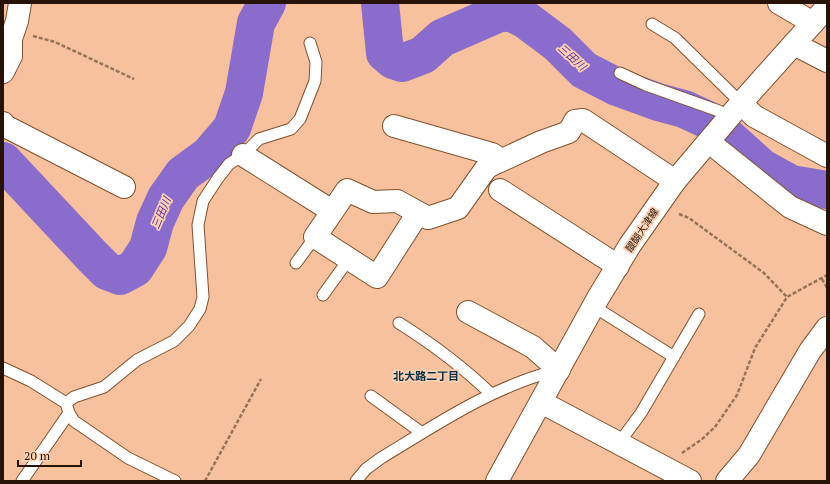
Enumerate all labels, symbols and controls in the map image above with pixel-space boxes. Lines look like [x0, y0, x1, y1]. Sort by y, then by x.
water label: 三田川 [555, 41, 590, 74]
water label: 三田川 [148, 194, 174, 231]
street label: 醍醐大津線 [623, 206, 661, 254]
district label: 北大路二丁目 [393, 369, 459, 383]
scale bar [18, 442, 81, 468]
text: 20 m [24, 448, 51, 463]

